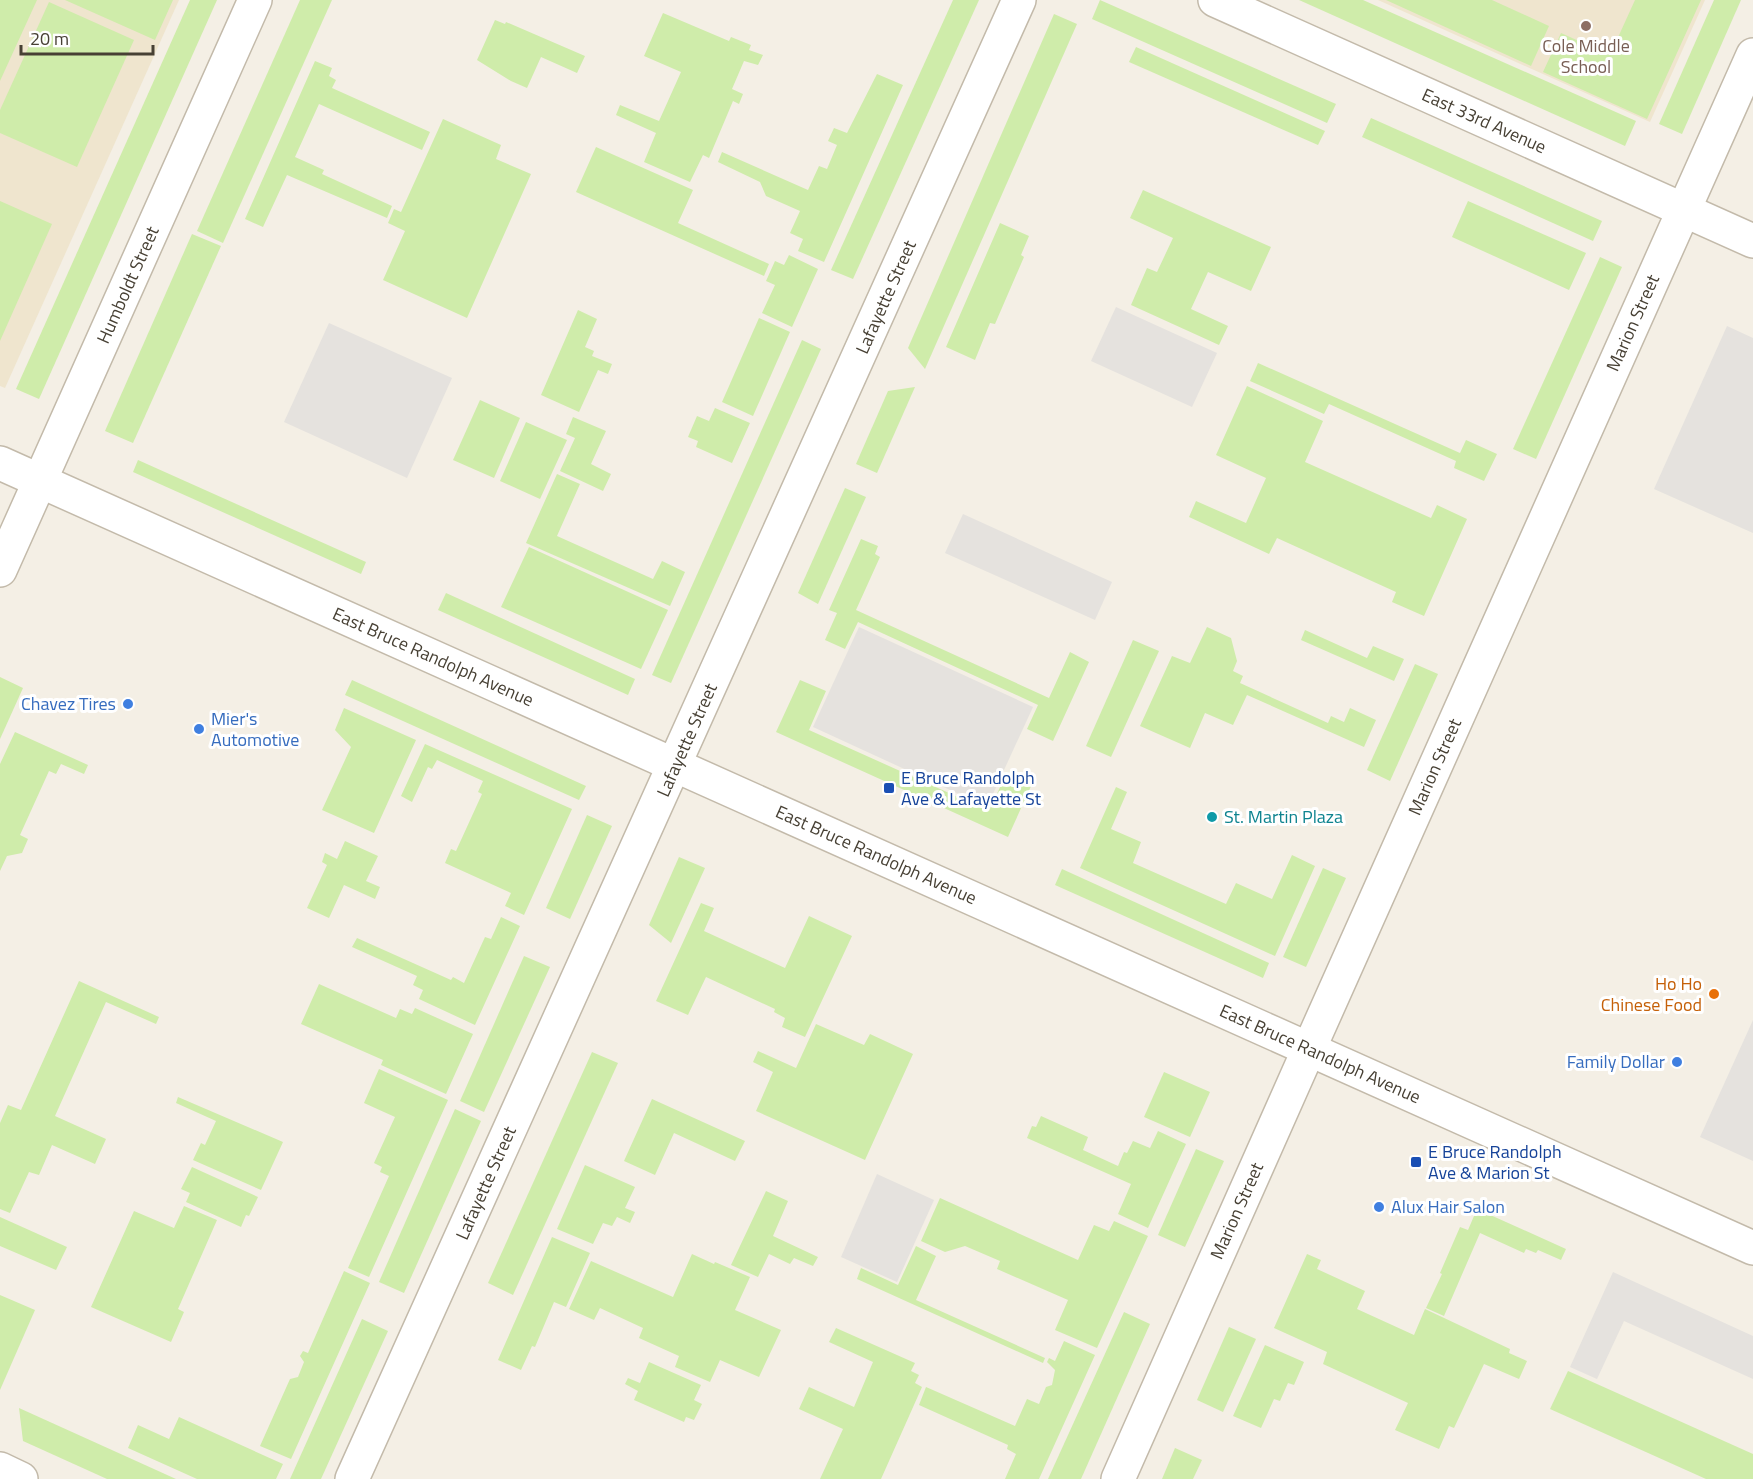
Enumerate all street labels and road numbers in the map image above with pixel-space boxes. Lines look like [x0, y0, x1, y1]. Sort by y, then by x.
street label: East 33rd Avenue [1418, 81, 1551, 160]
street label: Humboldt Street [90, 221, 166, 348]
street label: Lafayette Street [848, 235, 923, 358]
street label: Marion Street [1599, 269, 1666, 376]
street label: East Bruce Randolph Avenue [328, 600, 538, 713]
street label: Lafayette Street [649, 678, 724, 801]
street label: Marion Street [1401, 713, 1468, 820]
street label: East Bruce Randolph Avenue [771, 798, 981, 911]
street label: East Bruce Randolph Avenue [1215, 997, 1425, 1110]
street label: Lafayette Street [448, 1121, 523, 1244]
street label: Marion Street [1203, 1157, 1270, 1264]

